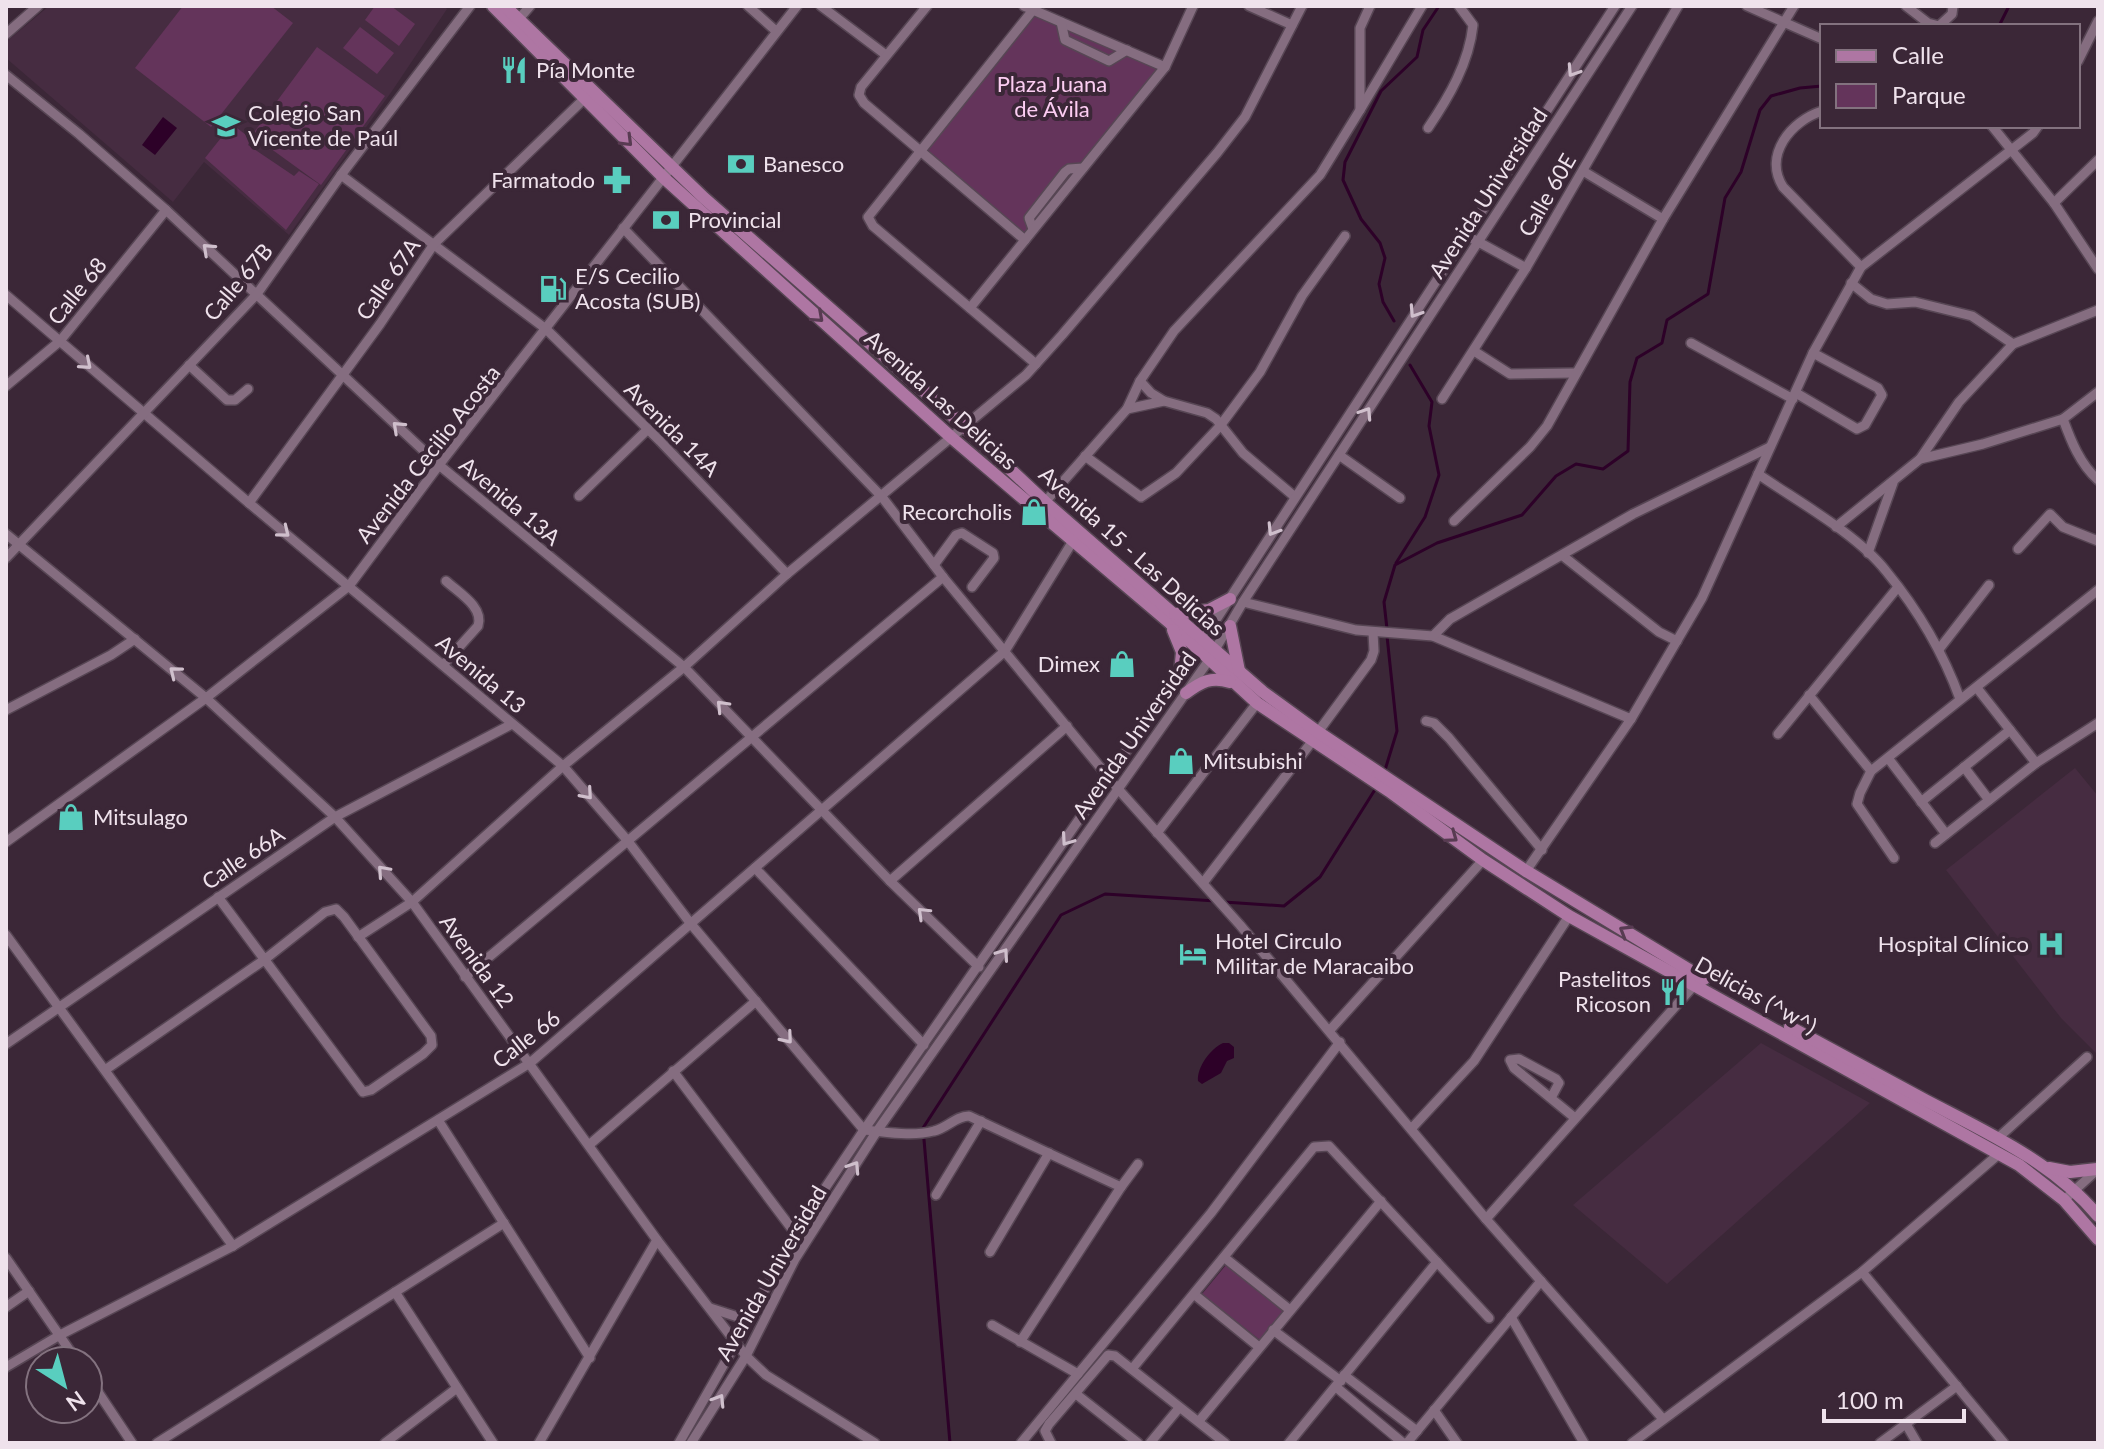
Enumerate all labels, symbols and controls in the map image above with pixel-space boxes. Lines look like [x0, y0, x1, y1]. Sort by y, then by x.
legend [1820, 24, 2080, 128]
text: Calle [1892, 40, 1944, 69]
restaurant icon: Pía Monte [499, 55, 529, 85]
place label: Pía Monte [536, 56, 635, 83]
one-way arrow [1567, 63, 1582, 77]
park label: Plaza Juana de Ávila [997, 70, 1107, 122]
text: Parque [1892, 80, 1966, 109]
place label: Colegio San Vicente de Paúl [248, 99, 398, 151]
street label: Avenida Universidad [1422, 103, 1553, 283]
school or university icon: Colegio San Vicente de Paúl [211, 111, 241, 141]
one-way arrow [618, 132, 632, 146]
street label: Calle 60E [1512, 148, 1581, 241]
bank icon: Banesco [726, 149, 756, 179]
place label: Banesco [763, 150, 844, 177]
pharmacy icon: Farmatodo [602, 165, 632, 195]
place label: Farmatodo [491, 166, 595, 193]
bank icon: Provincial [651, 205, 681, 235]
place label: Provincial [688, 206, 782, 233]
street label: Calle 67A [350, 233, 426, 325]
street label: Calle 67B [197, 237, 278, 326]
one-way arrow [203, 245, 218, 259]
street label: Calle 68 [41, 252, 112, 330]
place label: E/S Cecilio Acosta (SUB) [575, 262, 700, 314]
fuel station icon: E/S Cecilio Acosta (SUB) [538, 274, 568, 304]
one-way arrow [1410, 304, 1425, 318]
one-way arrow [809, 308, 823, 322]
street label: Avenida Las Delicias [860, 324, 1023, 475]
one-way arrow [77, 354, 92, 369]
street label: Avenida Cecilio Acosta [350, 359, 506, 548]
street label: Avenida 14A [619, 375, 726, 482]
one-way arrow [1356, 407, 1371, 422]
one-way arrow [392, 423, 407, 437]
street label: Avenida 13A [454, 451, 566, 551]
street label: Avenida 15 - Las Delicias [1034, 460, 1231, 641]
shop icon: Recorcholis [1019, 497, 1049, 527]
place label: Recorcholis [902, 498, 1012, 525]
one-way arrow [275, 522, 290, 537]
one-way arrow [1268, 522, 1283, 536]
street label: Avenida 13 [431, 628, 532, 719]
street label: Avenida Universidad [1066, 646, 1201, 823]
shop icon: Dimex [1107, 649, 1137, 679]
place label: Dimex [1038, 650, 1100, 677]
one-way arrow [170, 667, 184, 682]
one-way arrow [717, 701, 731, 715]
shop icon: Mitsubishi [1166, 746, 1196, 776]
place label: Mitsubishi [1203, 747, 1303, 774]
one-way arrow [577, 784, 591, 799]
shop icon: Mitsulago [56, 802, 86, 832]
place label: Mitsulago [93, 803, 188, 830]
street label: Calle 66A [196, 820, 289, 895]
one-way arrow [1443, 827, 1458, 842]
one-way arrow [1062, 831, 1077, 845]
one-way arrow [379, 865, 393, 880]
one-way arrow [918, 907, 932, 922]
street label: Avenida 12 [435, 909, 520, 1013]
one-way arrow [1620, 926, 1634, 941]
place label: Hotel Circulo Militar de Maracaibo [1215, 927, 1414, 979]
hospital icon: Hospital Clínico [2036, 929, 2066, 959]
place label: Hospital Clínico [1878, 930, 2029, 957]
hotel icon: Hotel Circulo Militar de Maracaibo [1178, 939, 1208, 969]
one-way arrow [993, 948, 1008, 963]
street label: Delicias (^w^) [1691, 950, 1822, 1039]
place label: Pastelitos Ricoson [1558, 965, 1651, 1017]
restaurant icon: Pastelitos Ricoson [1658, 977, 1688, 1007]
street label: Calle 66 [486, 1004, 565, 1074]
one-way arrow [777, 1029, 792, 1043]
one-way arrow [844, 1162, 859, 1176]
street label: Avenida Universidad [709, 1180, 832, 1365]
north arrow [24, 1345, 104, 1425]
scale bar [1824, 1373, 1964, 1423]
text: 100 m [1836, 1385, 1904, 1414]
text: N [61, 1386, 91, 1417]
one-way arrow [709, 1394, 724, 1408]

